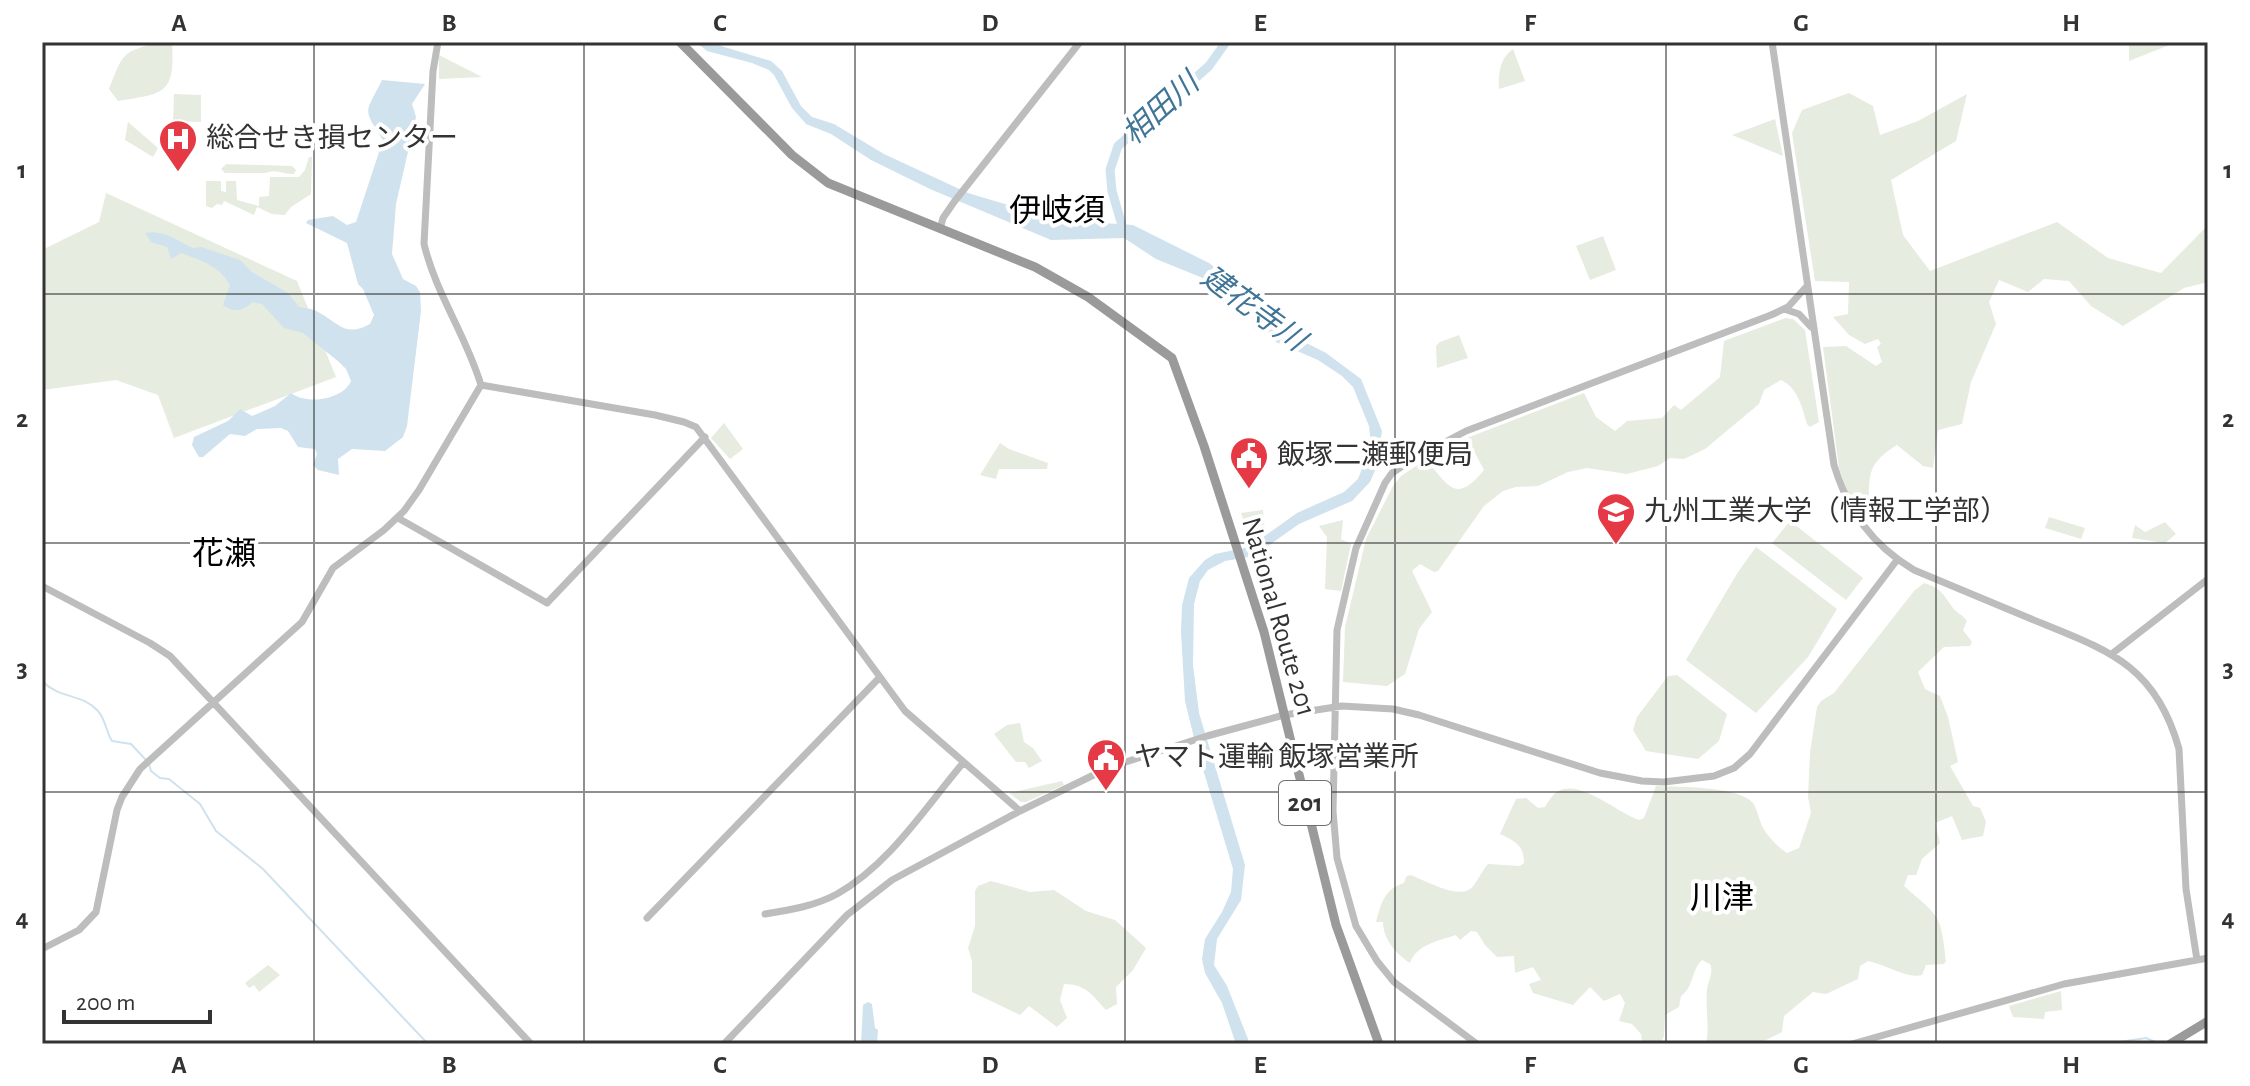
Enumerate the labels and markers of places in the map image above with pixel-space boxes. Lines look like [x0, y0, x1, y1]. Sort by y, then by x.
hospital icon: 総合せき損センター [157, 118, 199, 173]
place label: 総合せき損センター [206, 123, 458, 153]
public building icon: 飯塚二瀬郵便局 [1228, 435, 1270, 490]
place label: 飯塚二瀬郵便局 [1277, 440, 1473, 470]
school or university icon: 九州工業大学（情報工学部） [1595, 491, 1637, 546]
place label: 九州工業大学（情報工学部） [1644, 496, 2008, 526]
public building icon: ヤマト運輸 飯塚営業所 [1085, 737, 1127, 792]
place label: ヤマト運輸 飯塚営業所 [1134, 742, 1419, 772]

